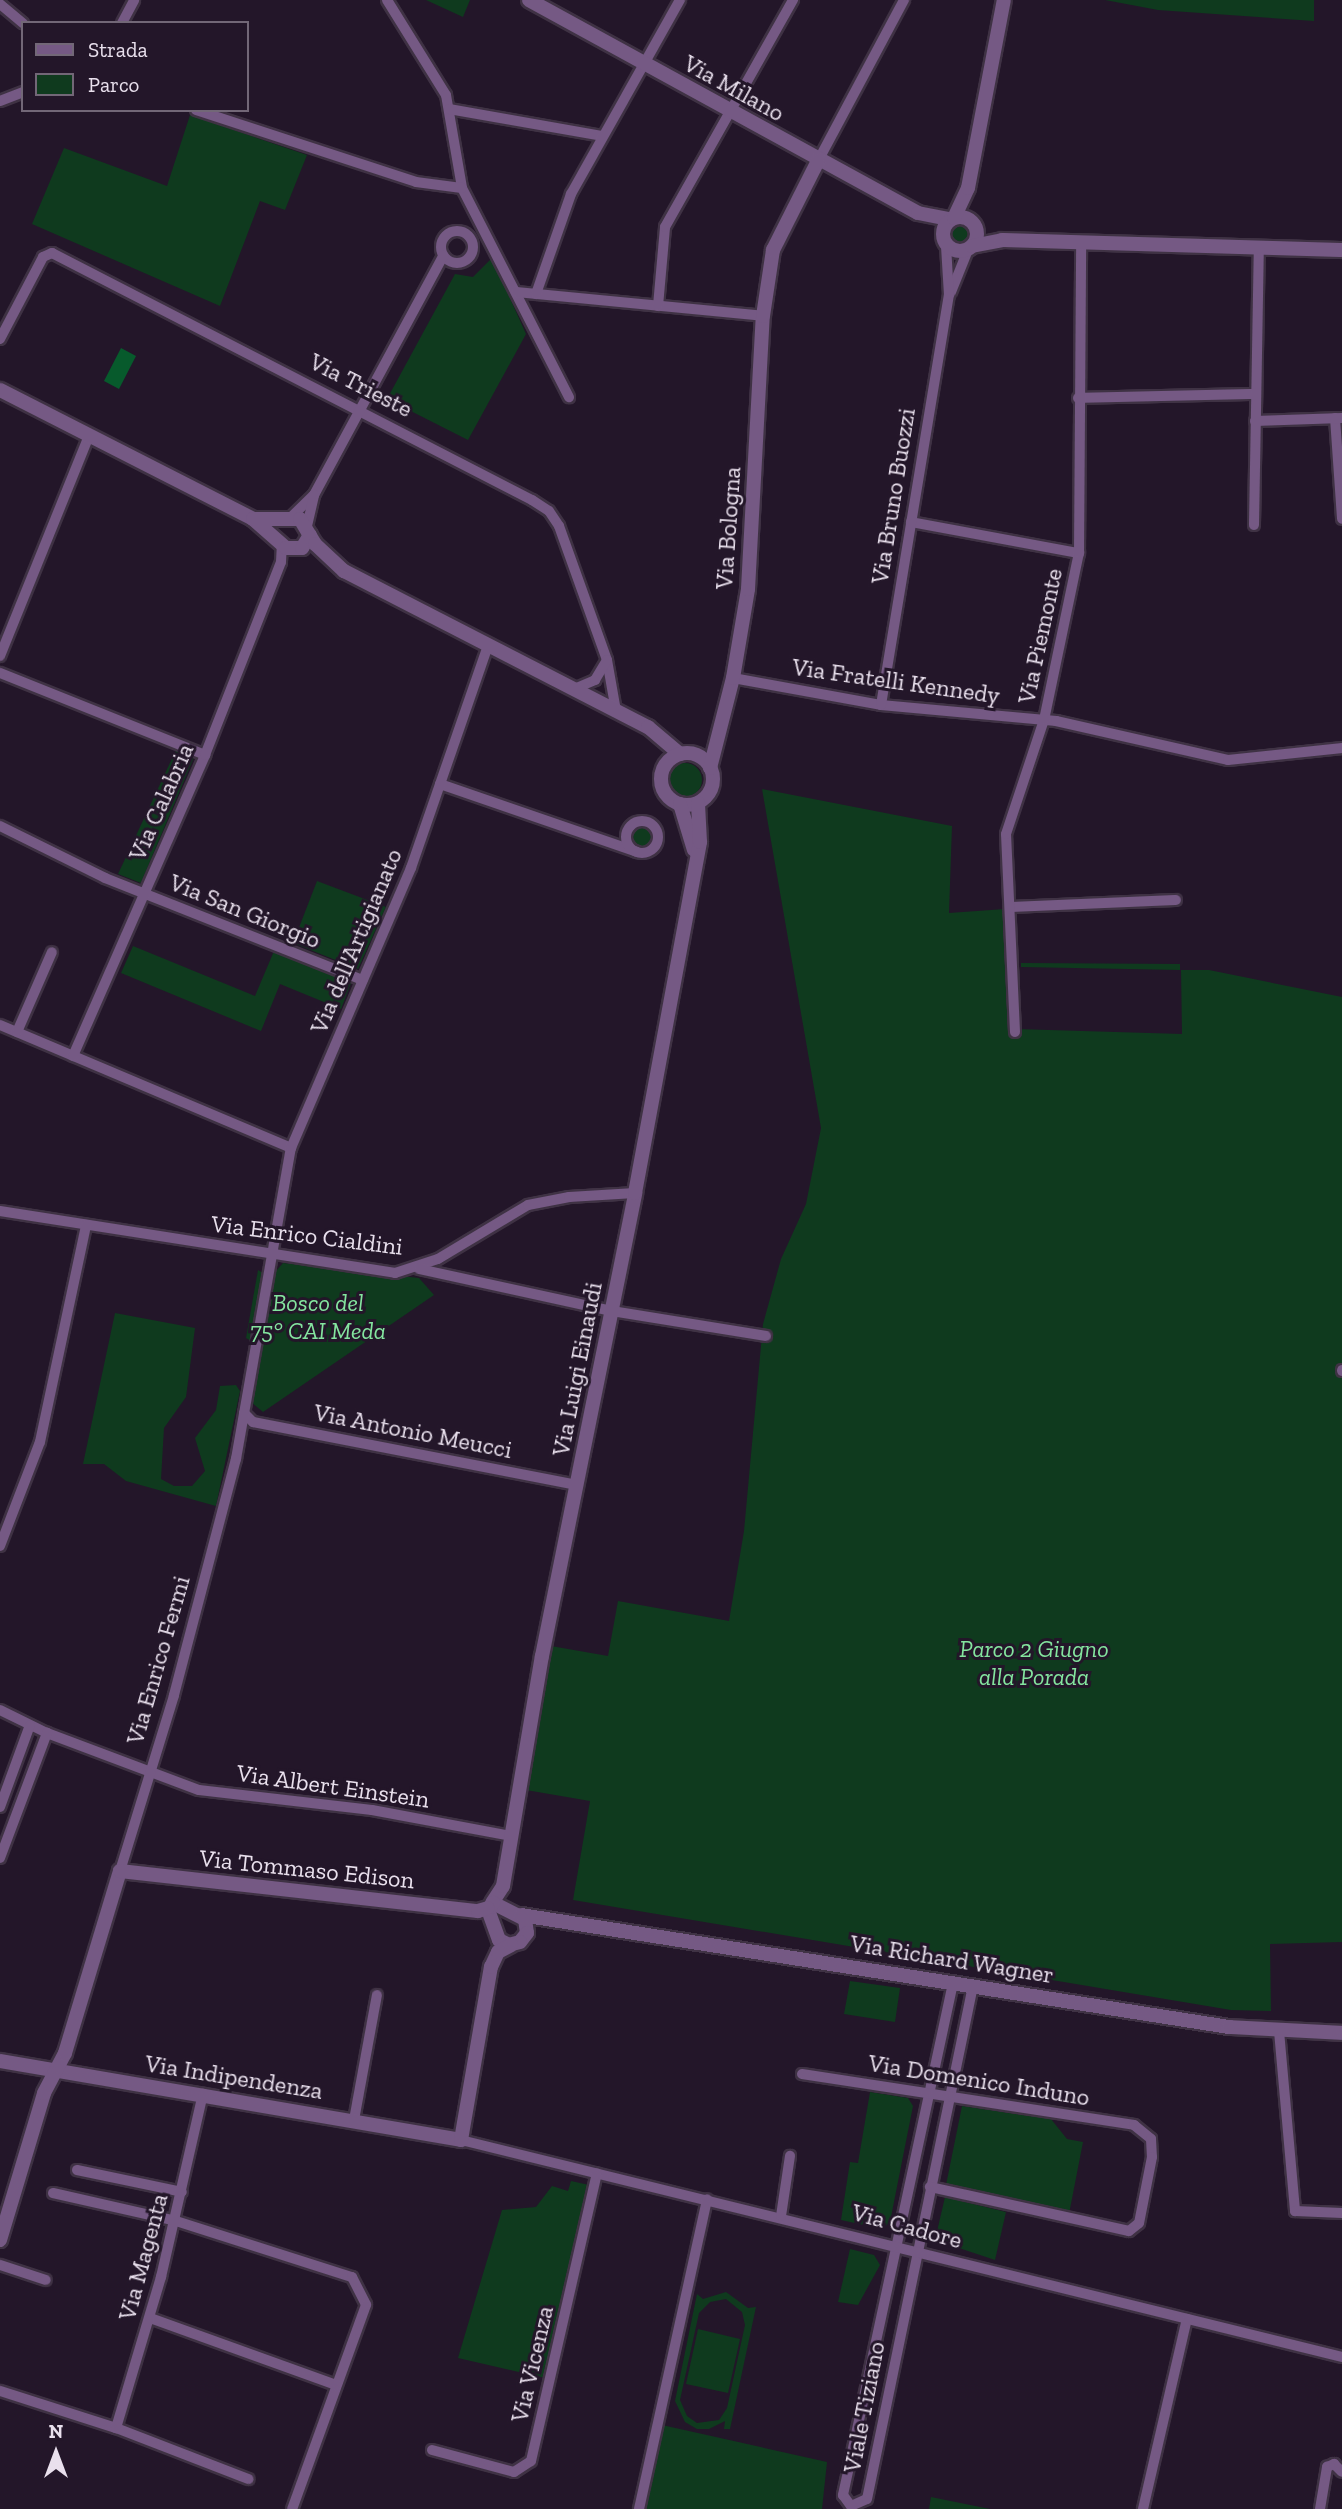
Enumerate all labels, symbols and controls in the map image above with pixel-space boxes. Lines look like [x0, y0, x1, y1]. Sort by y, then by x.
legend [21, 21, 248, 112]
text: Strada [88, 37, 148, 62]
street label: Via Milano [679, 49, 789, 127]
text: Parco [88, 72, 139, 97]
street label: Via Trieste [305, 347, 417, 423]
street label: Via Bruno Buozzi [865, 406, 921, 586]
street label: Via Bologna [709, 466, 747, 590]
street label: Via Piemonte [1012, 566, 1068, 706]
street label: Via Fratelli Kennedy [790, 652, 1002, 710]
street label: Via Calabria [122, 739, 200, 865]
street label: Via dell'Artigianato [304, 844, 408, 1038]
street label: Via San Giorgio [165, 868, 325, 954]
street label: Via Enrico Cialdini [210, 1209, 404, 1261]
street label: Via Luigi Einaudi [546, 1279, 608, 1459]
park label: Bosco del 75° CAI Meda [250, 1289, 386, 1345]
street label: Via Antonio Meucci [311, 1398, 515, 1464]
street label: Via Enrico Fermi [120, 1572, 196, 1748]
park label: Parco 2 Giugno alla Porada [959, 1635, 1109, 1691]
street label: Via Albert Einstein [234, 1758, 432, 1814]
street label: Via Tommaso Edison [198, 1843, 416, 1895]
street label: Via Richard Wagner [848, 1929, 1056, 1989]
street label: Via Domenico Induno [866, 2048, 1092, 2112]
street label: Via Indipendenza [143, 2049, 325, 2105]
street label: Via Magenta [112, 2190, 174, 2324]
street label: Via Cadore [849, 2197, 965, 2255]
street label: Via Vicenza [505, 2303, 559, 2425]
street label: Viale Tiziano [837, 2339, 891, 2475]
north arrow [21, 2418, 91, 2488]
text: N [49, 2420, 63, 2443]

